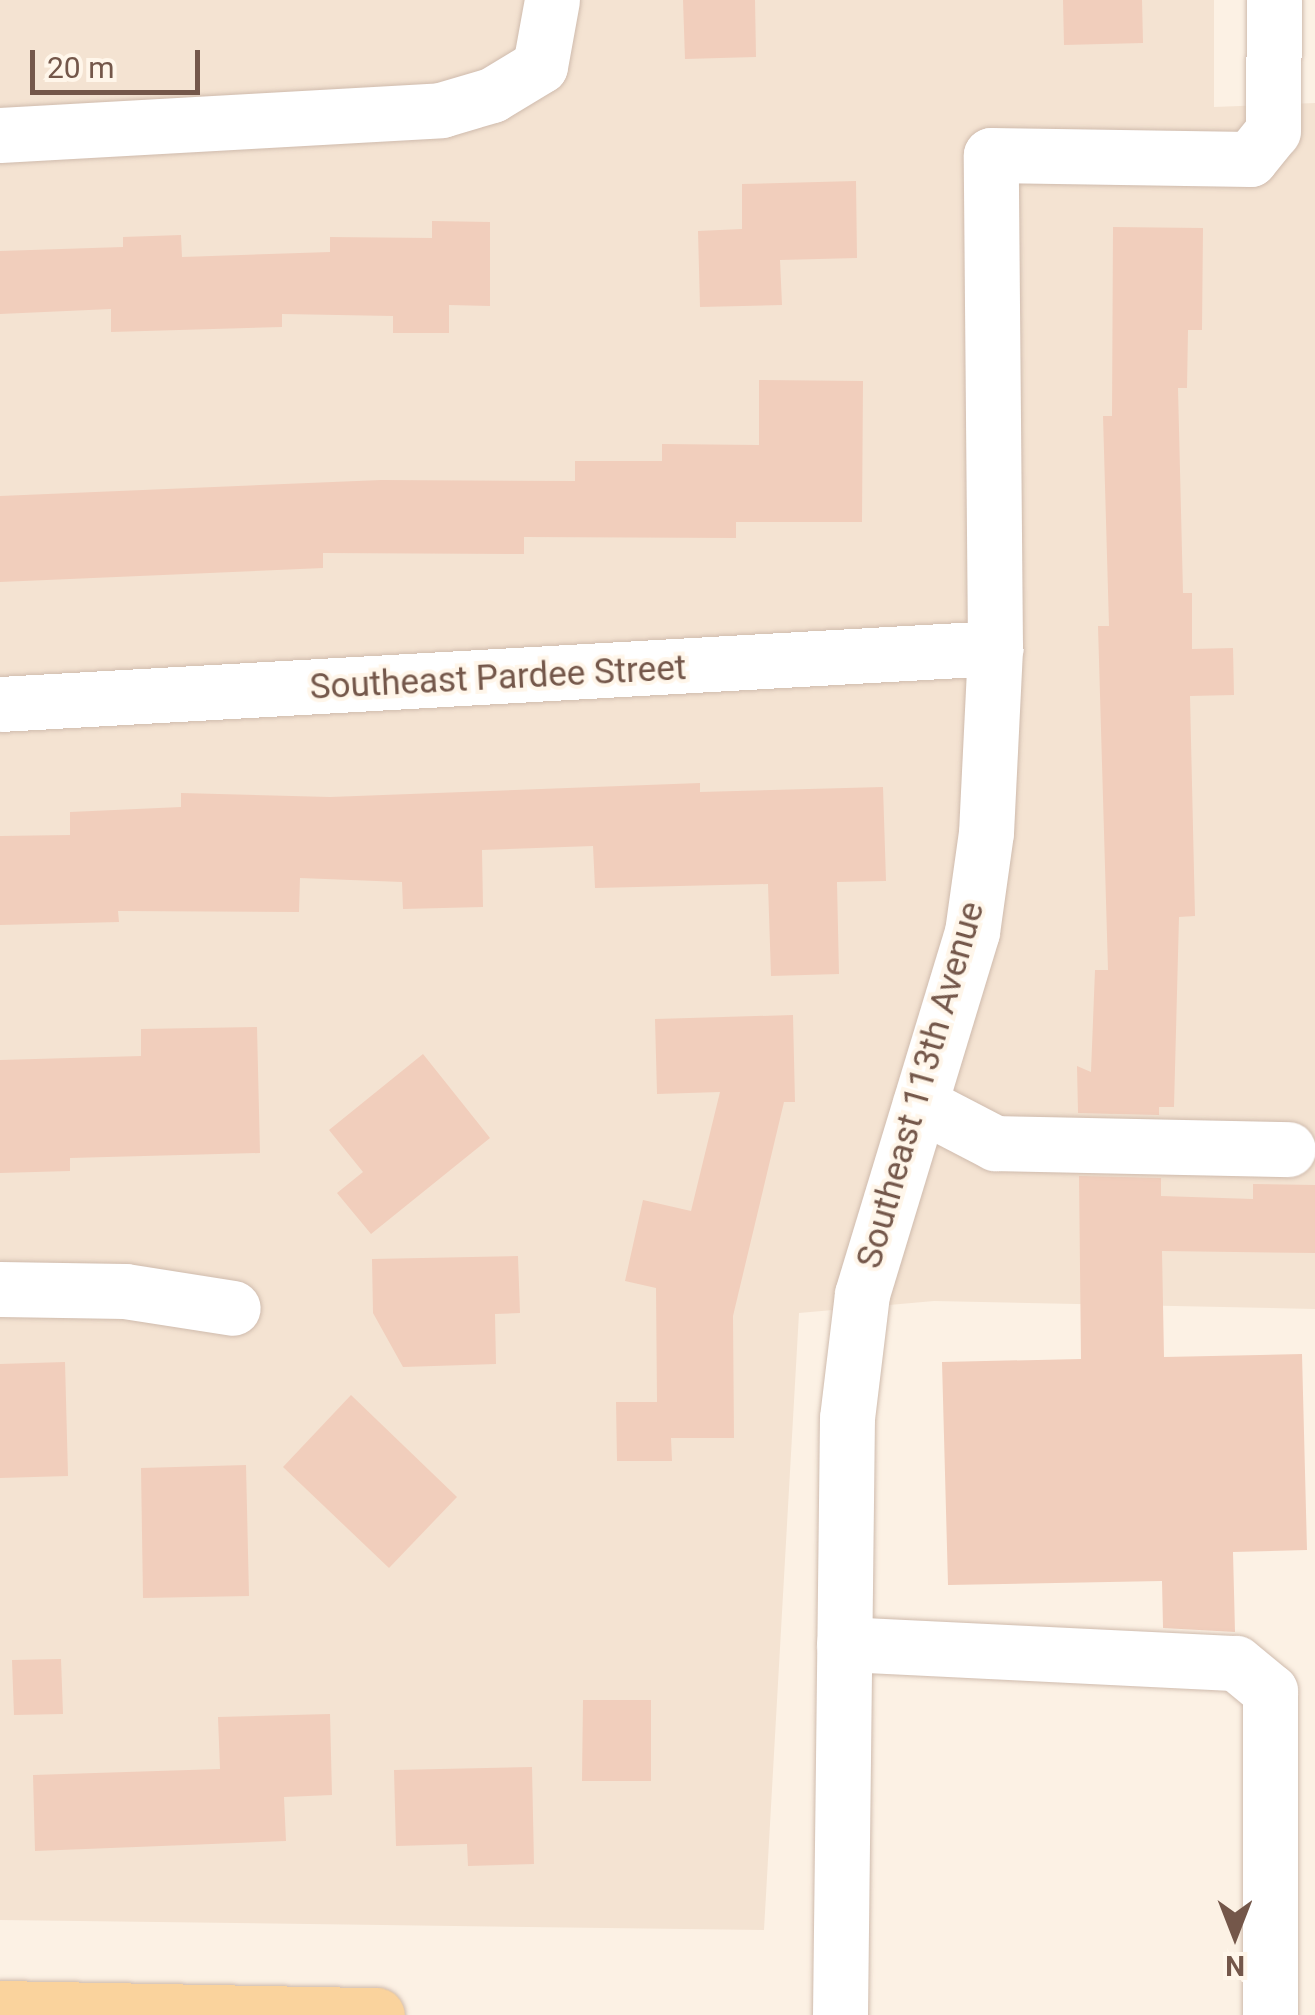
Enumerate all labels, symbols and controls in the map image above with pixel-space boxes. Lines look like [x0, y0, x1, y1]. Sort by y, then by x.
scale bar [35, 30, 205, 92]
text: 20 m [47, 50, 114, 85]
street label: Southeast Pardee Street [309, 647, 687, 709]
street label: Southeast 113th Avenue [849, 897, 993, 1273]
north arrow [1185, 1885, 1285, 1985]
text: N [1225, 1949, 1245, 1982]

